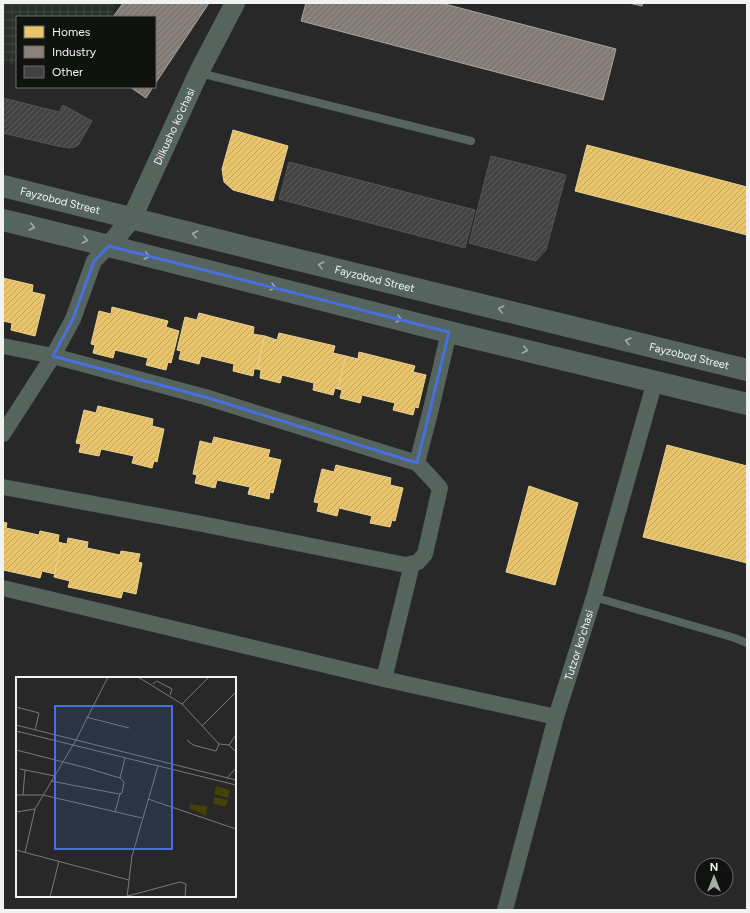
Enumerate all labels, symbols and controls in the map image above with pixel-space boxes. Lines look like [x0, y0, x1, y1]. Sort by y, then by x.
legend [16, 16, 156, 88]
text: Homes [52, 25, 91, 39]
text: Industry [52, 45, 97, 59]
text: Other [52, 65, 83, 79]
street label: Dilkusho ko'chasi [151, 86, 198, 167]
street label: Fayzobod Street [19, 185, 101, 217]
one-way arrow [29, 223, 36, 231]
one-way arrow [192, 230, 199, 239]
one-way arrow [82, 236, 88, 244]
one-way arrow [143, 251, 150, 259]
one-way arrow [318, 262, 325, 270]
street label: Fayzobod Street [333, 263, 416, 295]
one-way arrow [269, 283, 276, 291]
one-way arrow [498, 306, 505, 314]
one-way arrow [395, 315, 402, 323]
one-way arrow [624, 337, 631, 345]
street label: Fayzobod Street [648, 340, 731, 372]
one-way arrow [522, 346, 528, 354]
street label: Tutzor ko'chasi [562, 608, 596, 682]
inset map [16, 677, 236, 897]
north arrow [694, 857, 734, 897]
text: N [710, 861, 718, 874]

